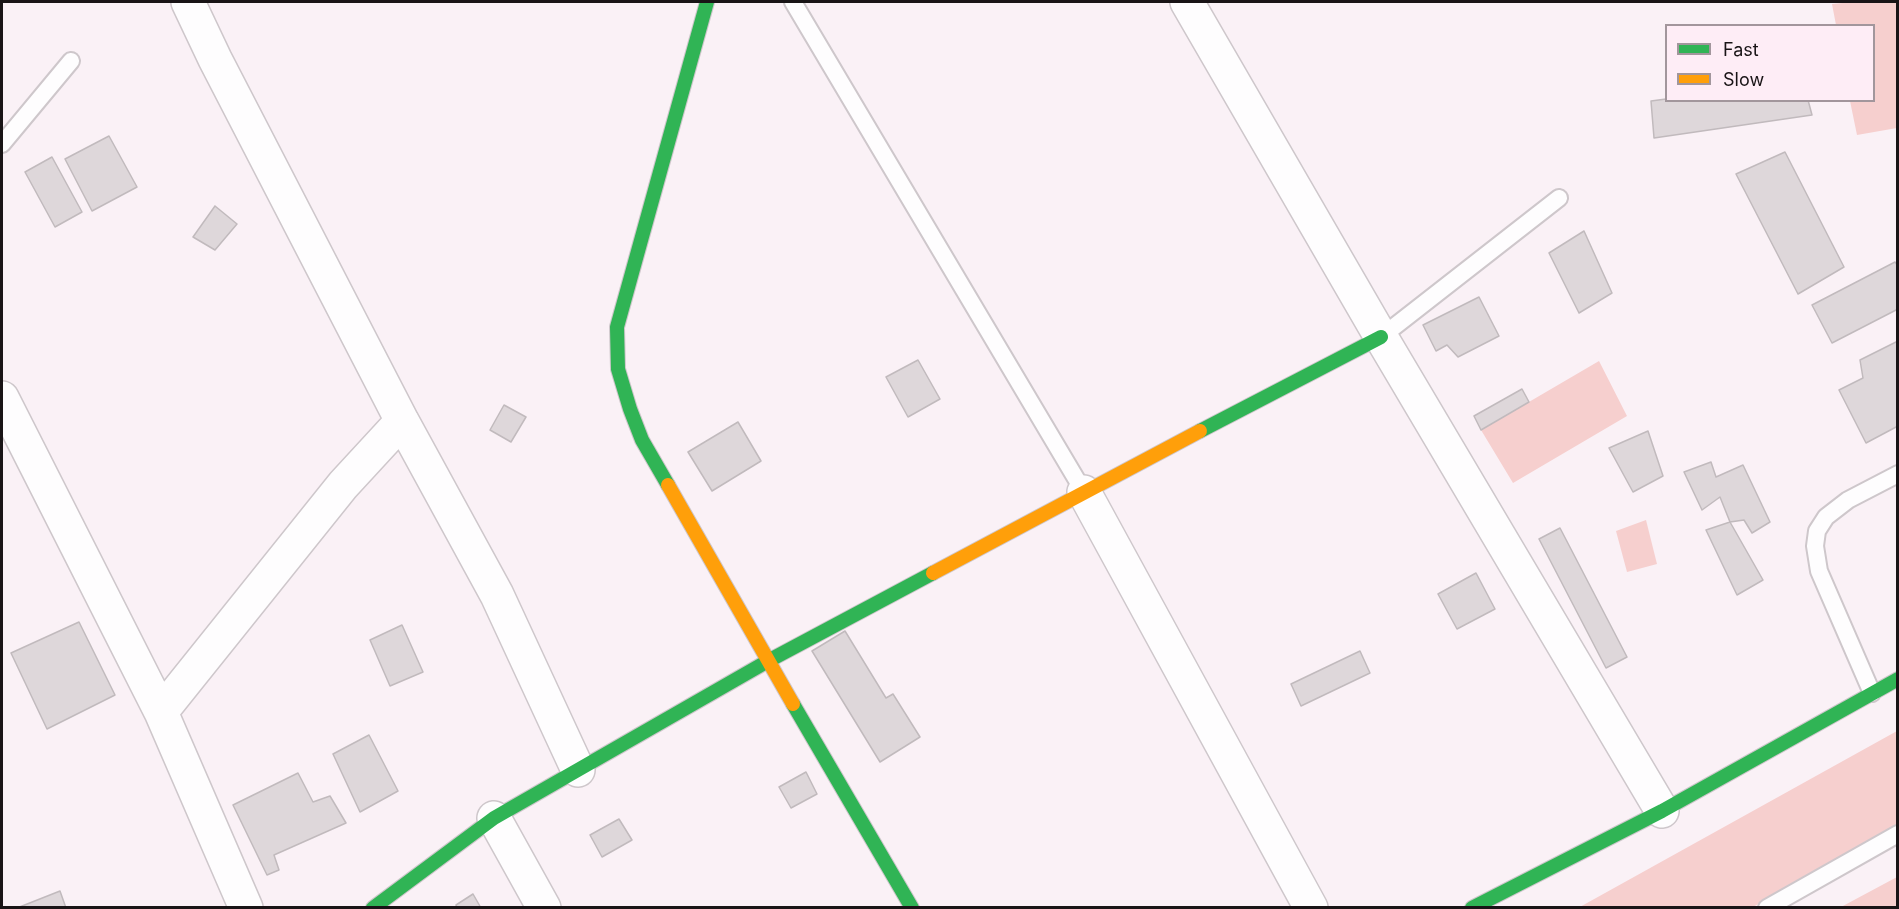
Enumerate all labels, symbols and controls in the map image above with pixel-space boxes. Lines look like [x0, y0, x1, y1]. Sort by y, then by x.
legend [1665, 24, 1875, 102]
text: Fast [1723, 39, 1759, 60]
text: Slow [1723, 69, 1764, 90]

